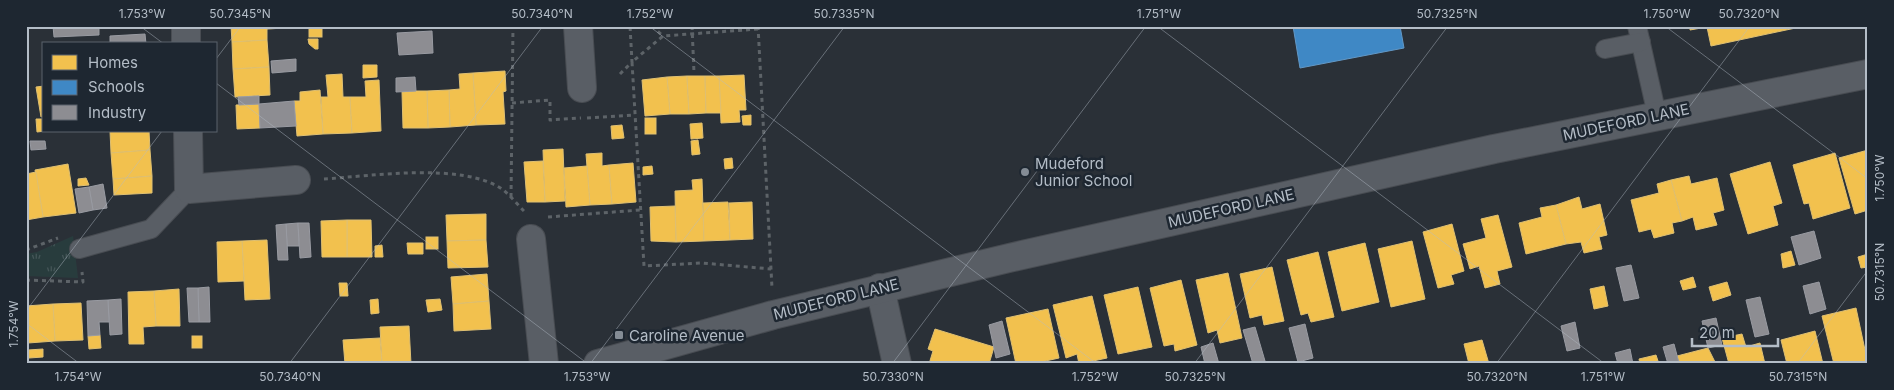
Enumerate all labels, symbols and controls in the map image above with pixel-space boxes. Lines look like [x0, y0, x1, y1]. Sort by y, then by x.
text: 1.753°W [119, 6, 166, 21]
text: 50.7345°N [209, 6, 271, 21]
text: 50.7340°N [511, 6, 573, 21]
text: 1.752°W [627, 6, 674, 21]
text: 50.7335°N [813, 6, 875, 21]
text: 1.751°W [1137, 6, 1181, 21]
text: 50.7325°N [1417, 6, 1477, 21]
text: 1.750°W [1644, 6, 1691, 21]
text: 50.7320°N [1718, 6, 1780, 21]
legend [42, 42, 218, 132]
text: Homes [88, 53, 138, 72]
text: Schools [88, 77, 145, 96]
street label: MUDEFORD LANE [1561, 99, 1691, 145]
text: Industry [88, 103, 147, 122]
place label: Mudeford Junior School [1035, 154, 1132, 190]
text: 1.750°W [1872, 154, 1887, 202]
marker: Mudeford Junior School [1019, 166, 1031, 178]
street label: MUDEFORD LANE [1166, 184, 1296, 232]
text: 50.7315°N [1872, 243, 1887, 301]
street label: MUDEFORD LANE [771, 274, 901, 324]
text: 1.754°W [6, 300, 21, 347]
scale bar [1692, 315, 1778, 347]
text: 20 m [1699, 323, 1735, 342]
place label: Caroline Avenue [629, 326, 745, 345]
marker: Caroline Avenue [613, 329, 625, 341]
text: 1.754°W [55, 369, 102, 384]
text: 50.7340°N [259, 369, 321, 384]
text: 1.753°W [564, 369, 611, 384]
text: 50.7330°N [862, 369, 924, 384]
text: 1.752°W [1072, 369, 1119, 384]
text: 50.7325°N [1165, 369, 1225, 384]
text: 50.7320°N [1466, 369, 1528, 384]
text: 1.751°W [1581, 369, 1625, 384]
text: 50.7315°N [1769, 369, 1827, 384]

